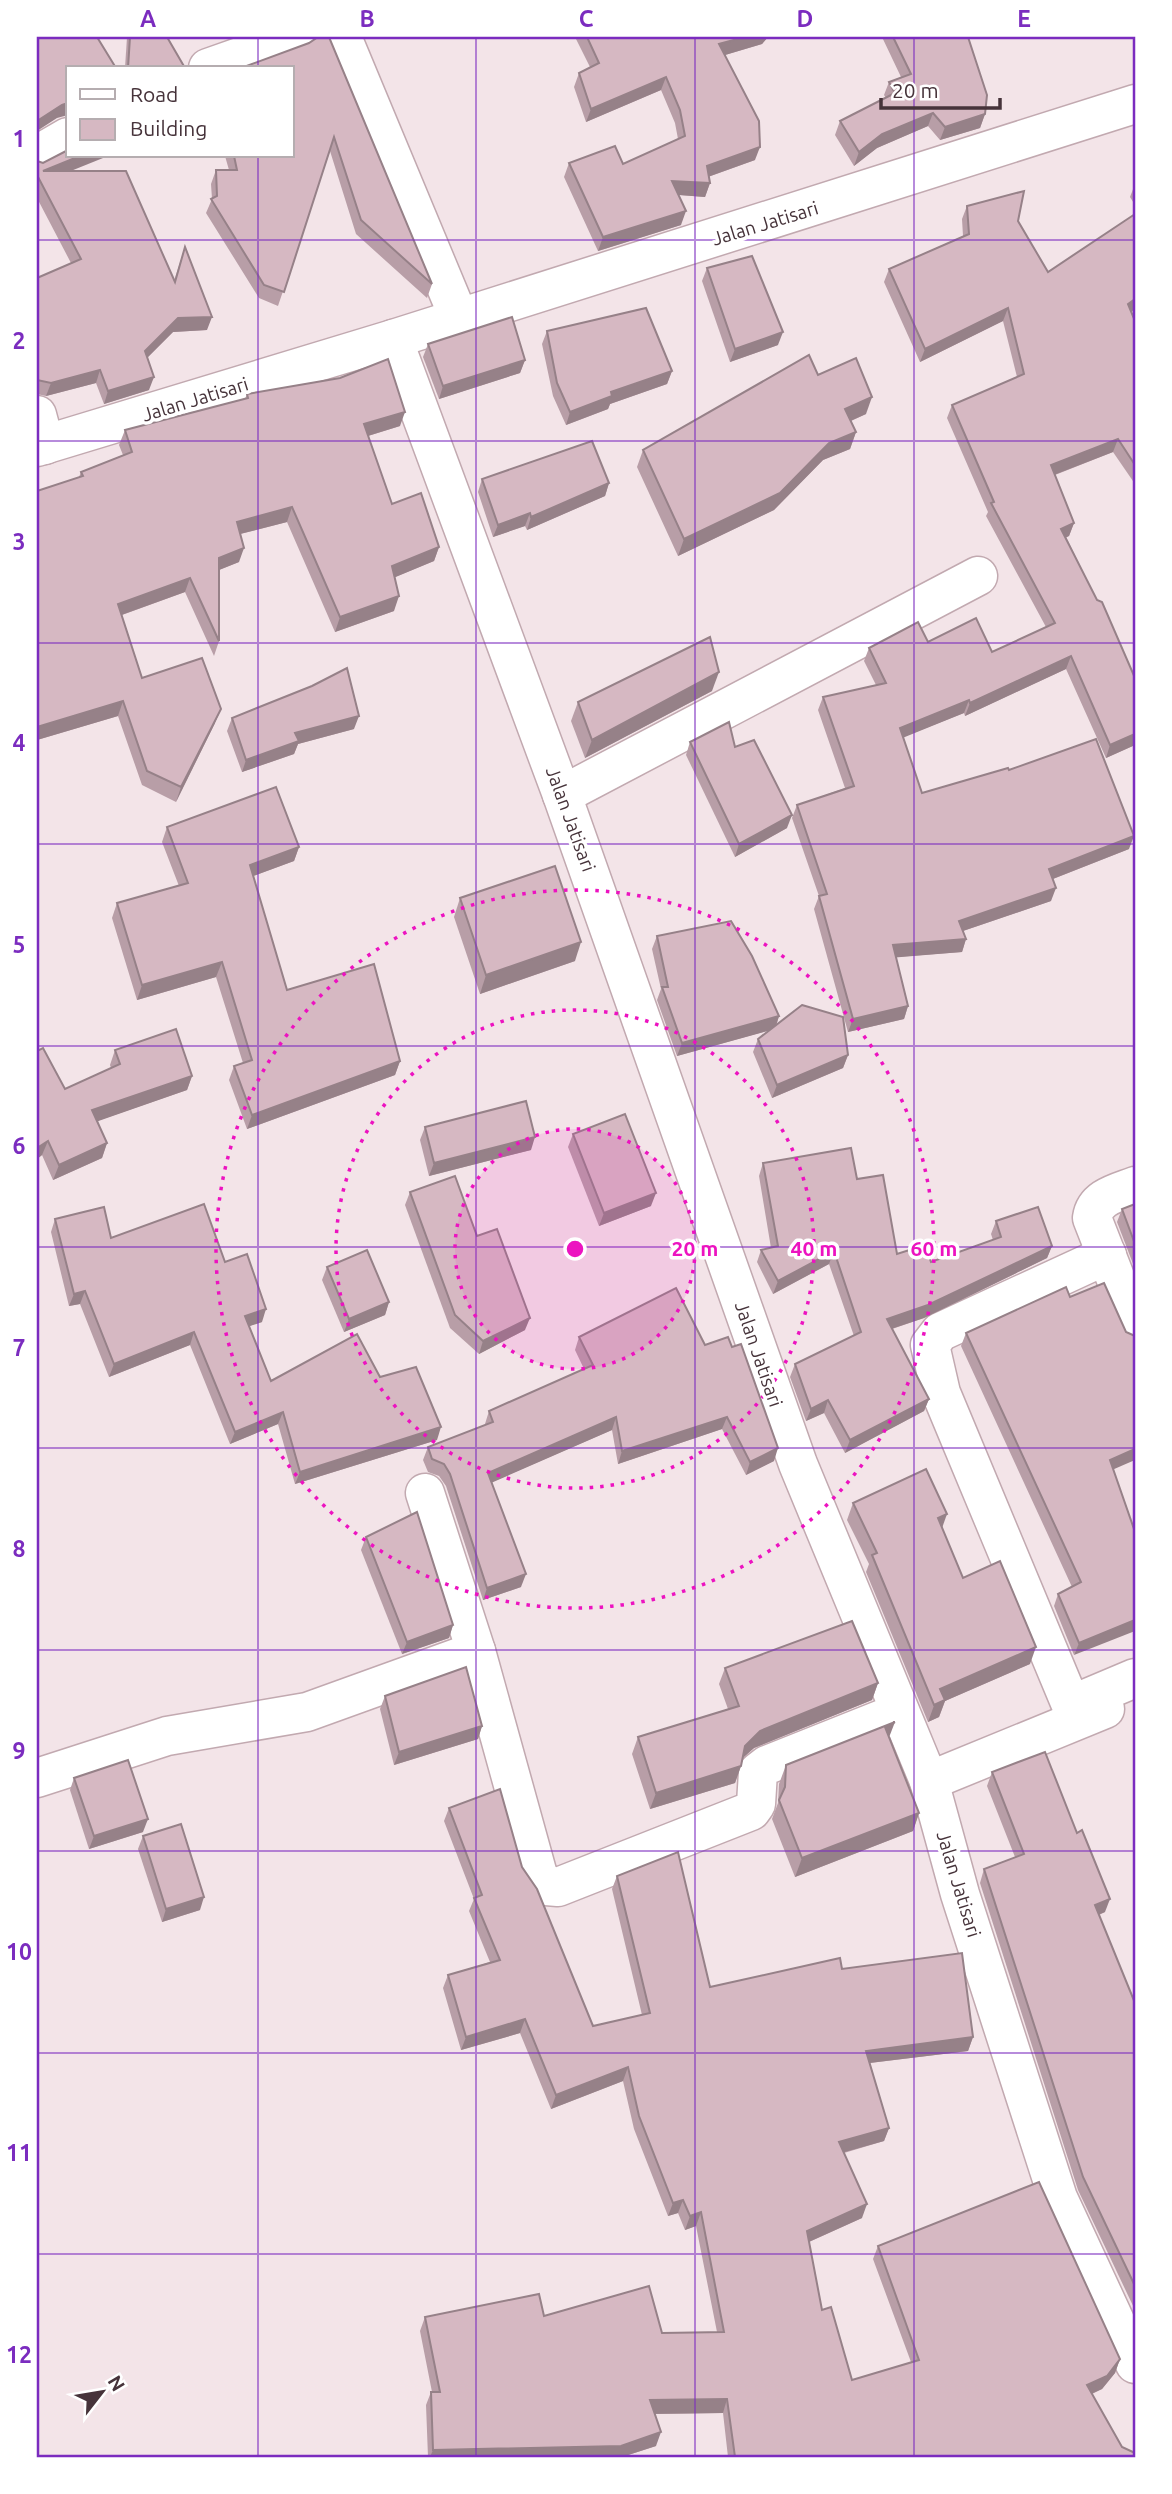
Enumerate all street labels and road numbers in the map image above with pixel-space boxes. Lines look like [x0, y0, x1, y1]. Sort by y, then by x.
street label: Jalan Jatisari [709, 196, 821, 250]
street label: Jalan Jatisari [139, 372, 251, 426]
street label: Jalan Jatisari [542, 763, 600, 875]
street label: Jalan Jatisari [731, 1298, 787, 1410]
street label: Jalan Jatisari [932, 1828, 986, 1940]

